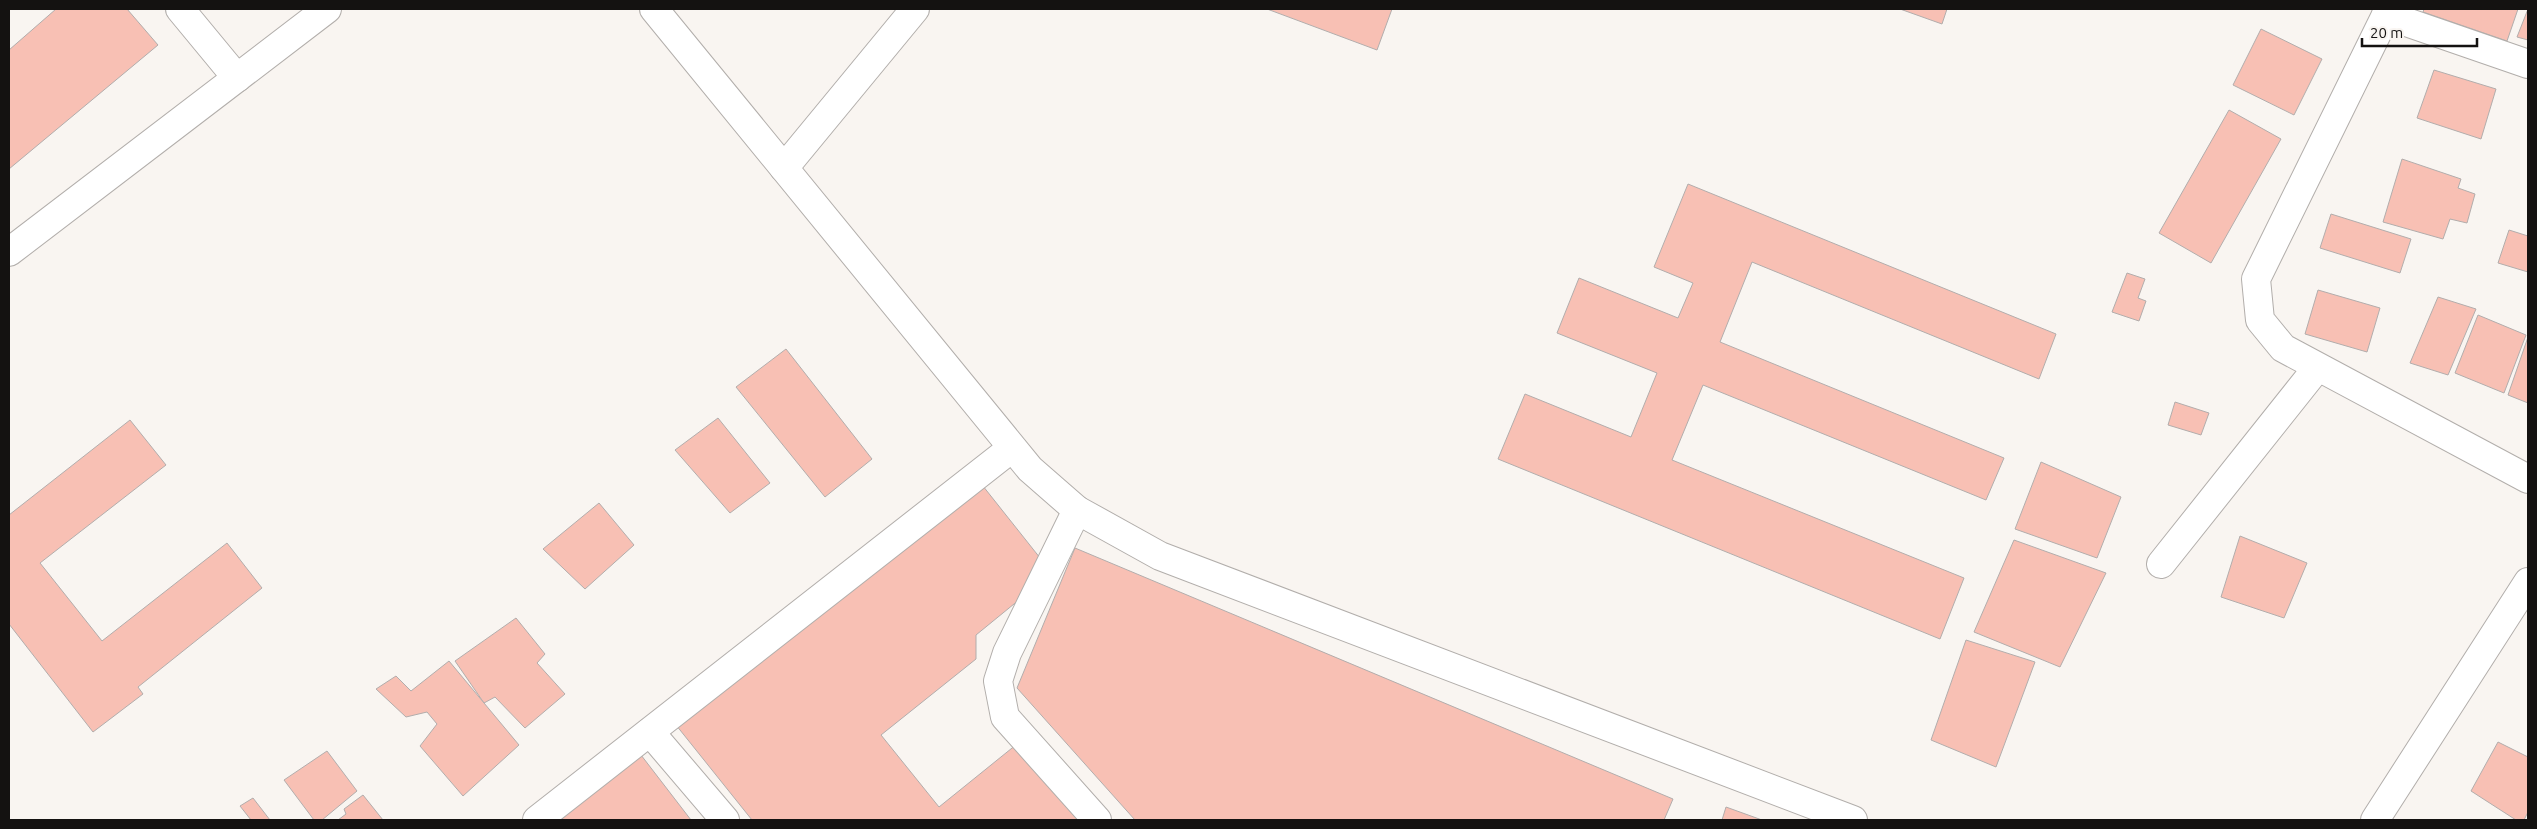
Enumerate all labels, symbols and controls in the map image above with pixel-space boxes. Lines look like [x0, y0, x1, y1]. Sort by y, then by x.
scale bar [2362, 15, 2477, 47]
text: 20 m [2370, 24, 2403, 41]

